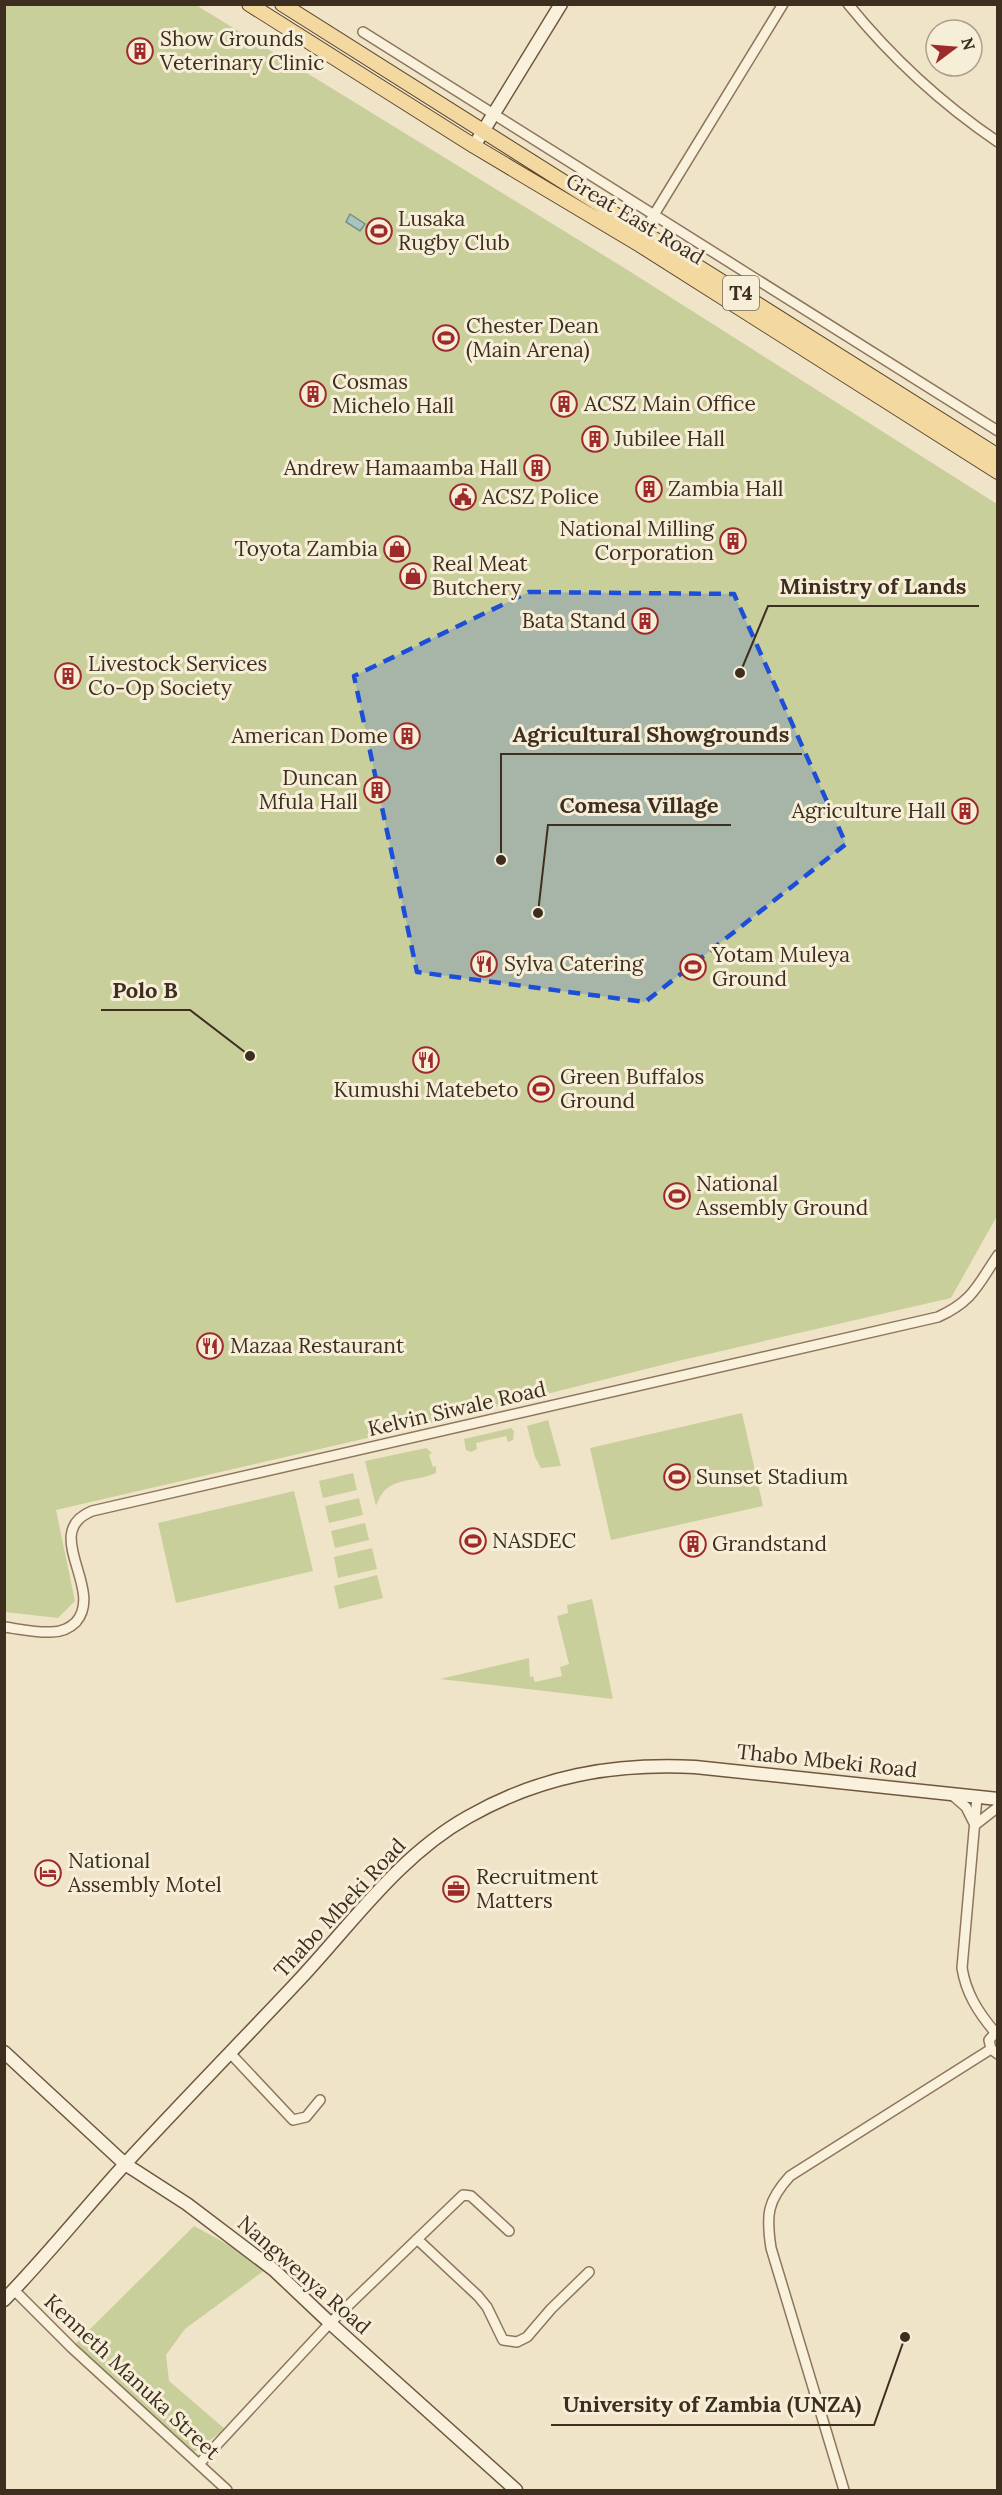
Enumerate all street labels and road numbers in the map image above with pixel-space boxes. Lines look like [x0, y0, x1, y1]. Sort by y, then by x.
street label: Great East Road [561, 167, 709, 270]
road number: T4 [723, 276, 759, 310]
street label: Kelvin Siwale Road [365, 1375, 549, 1442]
street label: Thabo Mbeki Road [736, 1738, 919, 1783]
street label: Thabo Mbeki Road [268, 1832, 411, 1983]
street label: Nangwenya Road [232, 2209, 377, 2340]
street label: Kenneth Manuka Street [39, 2288, 227, 2466]

